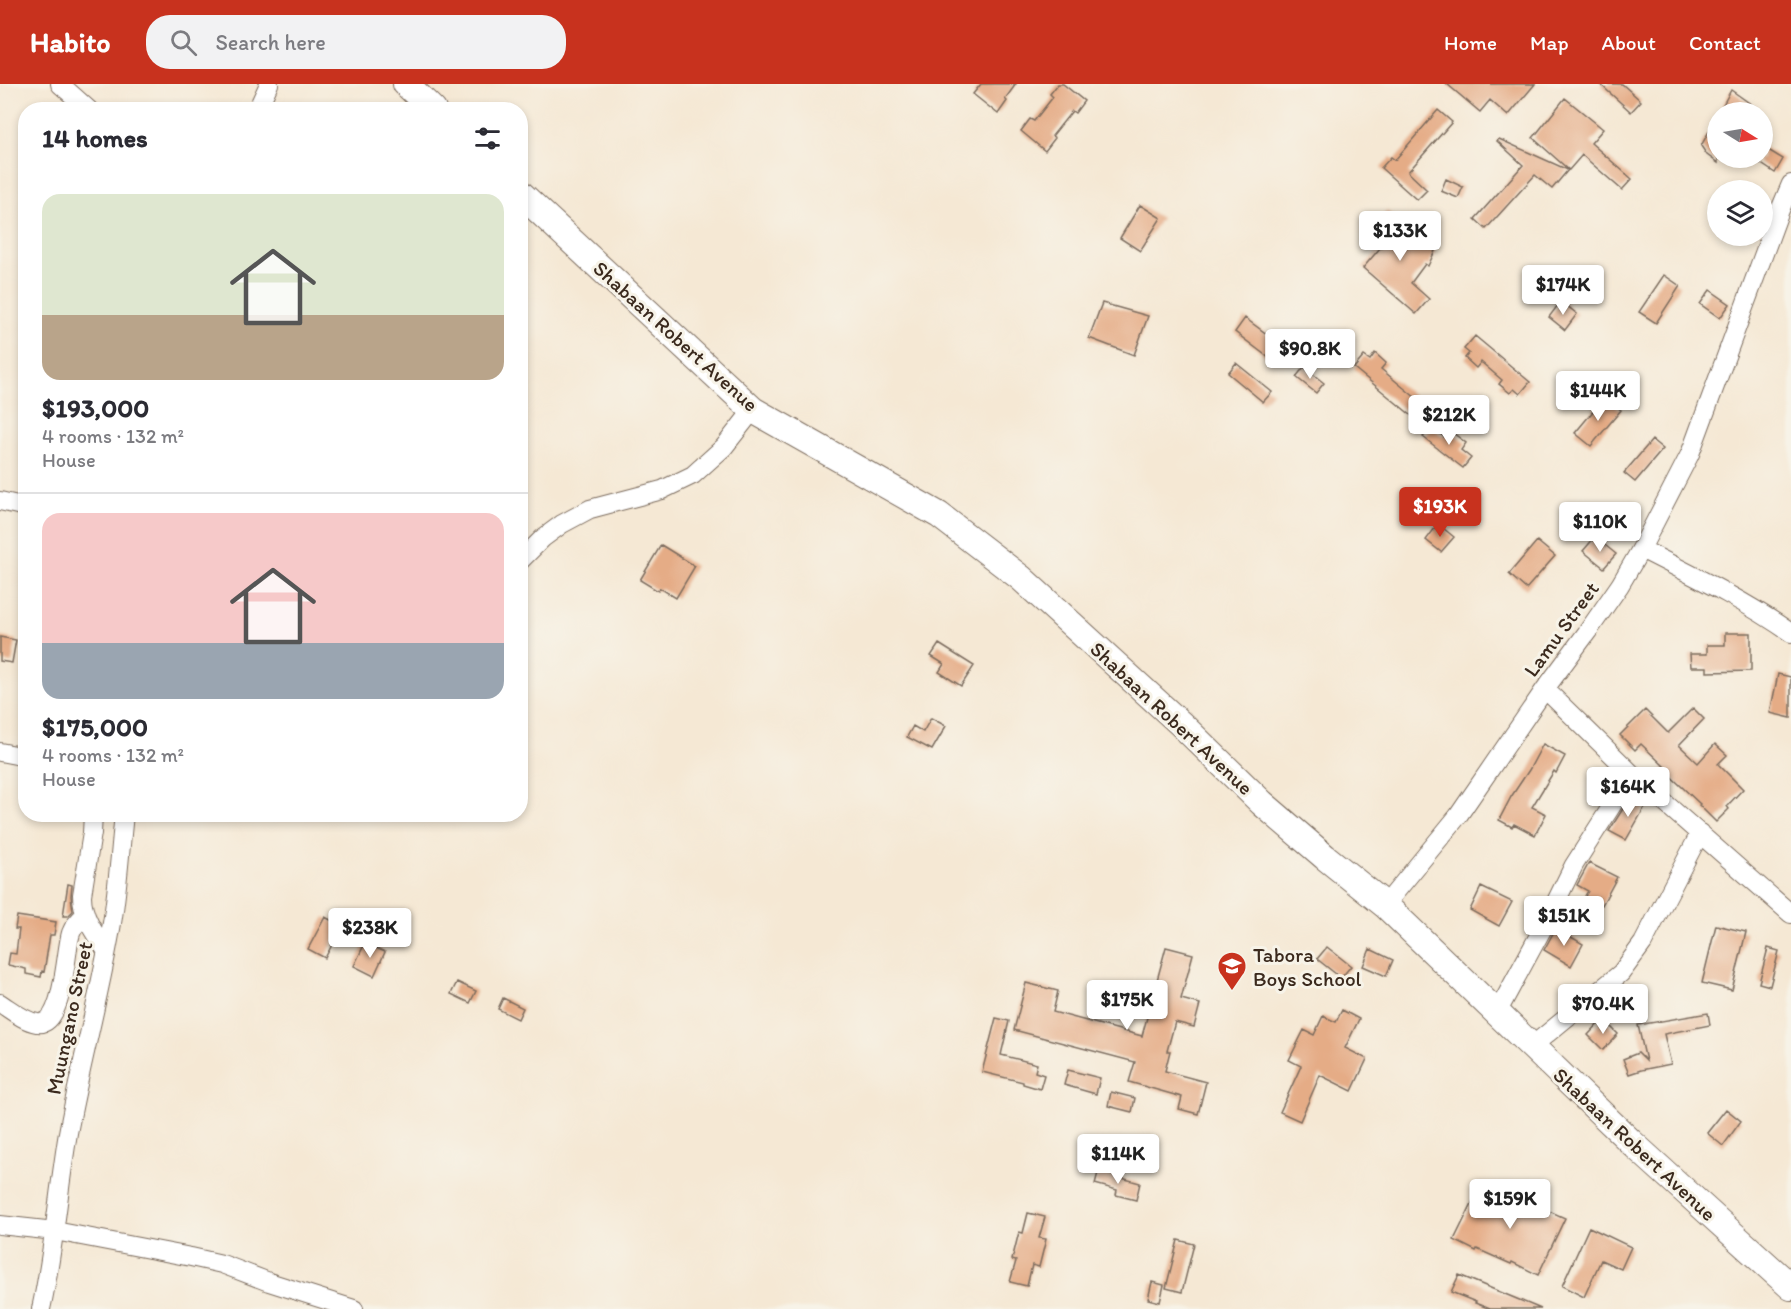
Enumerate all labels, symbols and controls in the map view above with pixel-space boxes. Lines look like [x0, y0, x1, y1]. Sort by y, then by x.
search box [146, 15, 566, 69]
text: Habito [30, 25, 110, 59]
icon: search [167, 26, 200, 59]
text: Search here [215, 29, 326, 56]
text: Home [1444, 30, 1497, 55]
text: Map [1530, 30, 1569, 55]
text: About [1602, 30, 1656, 55]
text: Contact [1689, 30, 1761, 55]
north arrow [1707, 102, 1773, 168]
map controls [1707, 102, 1773, 246]
text: 14 homes [42, 122, 148, 154]
icon: filters [471, 122, 504, 155]
button: layers [1707, 180, 1773, 246]
pin: $133K [1358, 211, 1442, 262]
text: $133K [1373, 218, 1427, 242]
icon: home [219, 233, 327, 341]
street label: Shabaan Robert Avenue [588, 255, 764, 417]
pin: $174K [1521, 265, 1605, 316]
text: $174K [1536, 272, 1590, 296]
pin: $90.8K [1261, 329, 1359, 380]
text: $90.8K [1279, 336, 1341, 360]
pin: $144K [1556, 371, 1640, 422]
text: $144K [1570, 378, 1626, 402]
text: $193,000 [42, 392, 149, 424]
pin: $212K [1407, 395, 1491, 446]
text: $212K [1422, 402, 1476, 426]
text: 4 rooms · 132 m² [42, 424, 184, 448]
text: House [42, 448, 96, 472]
pin: $193K [1398, 487, 1482, 538]
text: $193K [1413, 494, 1467, 518]
pin: $110K [1558, 502, 1642, 553]
text: $110K [1573, 509, 1627, 533]
icon: home [219, 552, 327, 660]
street label: Lamu Street [1518, 577, 1604, 681]
street label: Shabaan Robert Avenue [1085, 636, 1259, 800]
text: $175,000 [42, 711, 148, 743]
text: 4 rooms · 132 m² [42, 743, 184, 767]
text: House [42, 767, 96, 791]
pin: $164K [1586, 767, 1670, 818]
text: $164K [1601, 774, 1655, 798]
pin: $151K [1522, 896, 1606, 947]
text: $151K [1538, 903, 1590, 927]
pin: $238K [328, 908, 412, 959]
text: $238K [342, 915, 398, 939]
street label: Muungano Street [41, 939, 97, 1097]
place label: Tabora Boys School [1253, 942, 1362, 991]
school or university icon: Tabora Boys School [1216, 950, 1248, 992]
pin: $175K [1085, 980, 1169, 1031]
pin: $70.4K [1554, 984, 1652, 1035]
text: $175K [1101, 987, 1153, 1011]
text: $70.4K [1572, 991, 1634, 1015]
street label: Shabaan Robert Avenue [1548, 1062, 1722, 1226]
pin: $114K [1076, 1134, 1160, 1185]
text: $114K [1091, 1141, 1145, 1165]
pin: $159K [1468, 1179, 1552, 1230]
text: $159K [1483, 1186, 1537, 1210]

